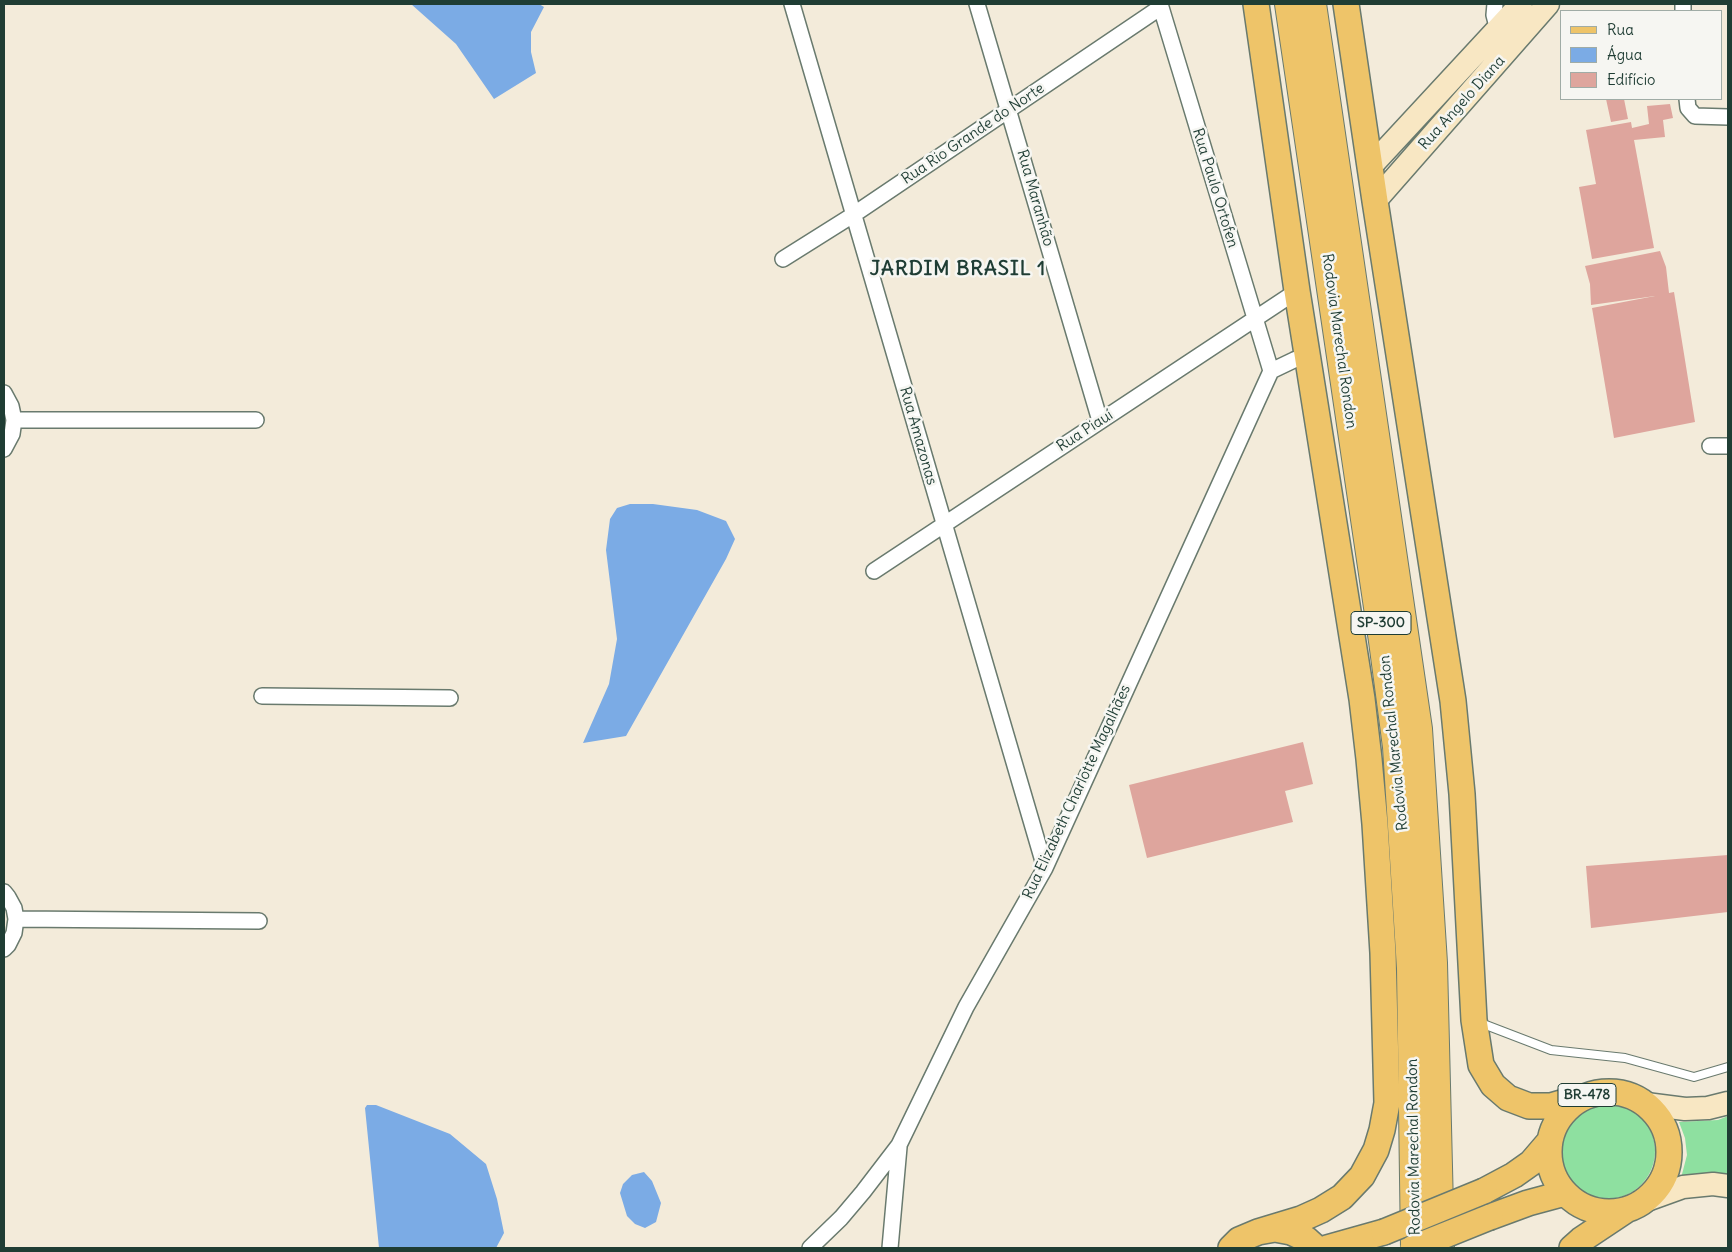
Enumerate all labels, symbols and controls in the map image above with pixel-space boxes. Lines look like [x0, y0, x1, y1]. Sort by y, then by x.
legend [1560, 10, 1722, 100]
text: Rua [1607, 20, 1634, 39]
text: Água [1607, 45, 1642, 64]
street label: Rua Angelo Diana [1415, 52, 1509, 154]
text: Edifício [1607, 70, 1655, 89]
street label: Rua Rio Grande do Norte [898, 80, 1048, 188]
street label: Rua Paulo Ortofen [1188, 126, 1242, 250]
street label: Rua Maranhão [1013, 148, 1057, 248]
street label: Rodovia Marechal Rondon [1318, 252, 1360, 430]
district label: JARDIM BRASIL 1 [868, 257, 1048, 281]
street label: Rua Amazonas [895, 385, 941, 487]
street label: Rua Piauí [1054, 406, 1116, 456]
road number: SP-300 [1351, 612, 1411, 634]
street label: Rodovia Marechal Rondon [1376, 654, 1412, 832]
street label: Rua Elizabeth Charlotte Magalhães [1019, 682, 1135, 902]
street label: Rodovia Marechal Rondon [1403, 1059, 1425, 1235]
road number: BR-478 [1558, 1084, 1616, 1106]

